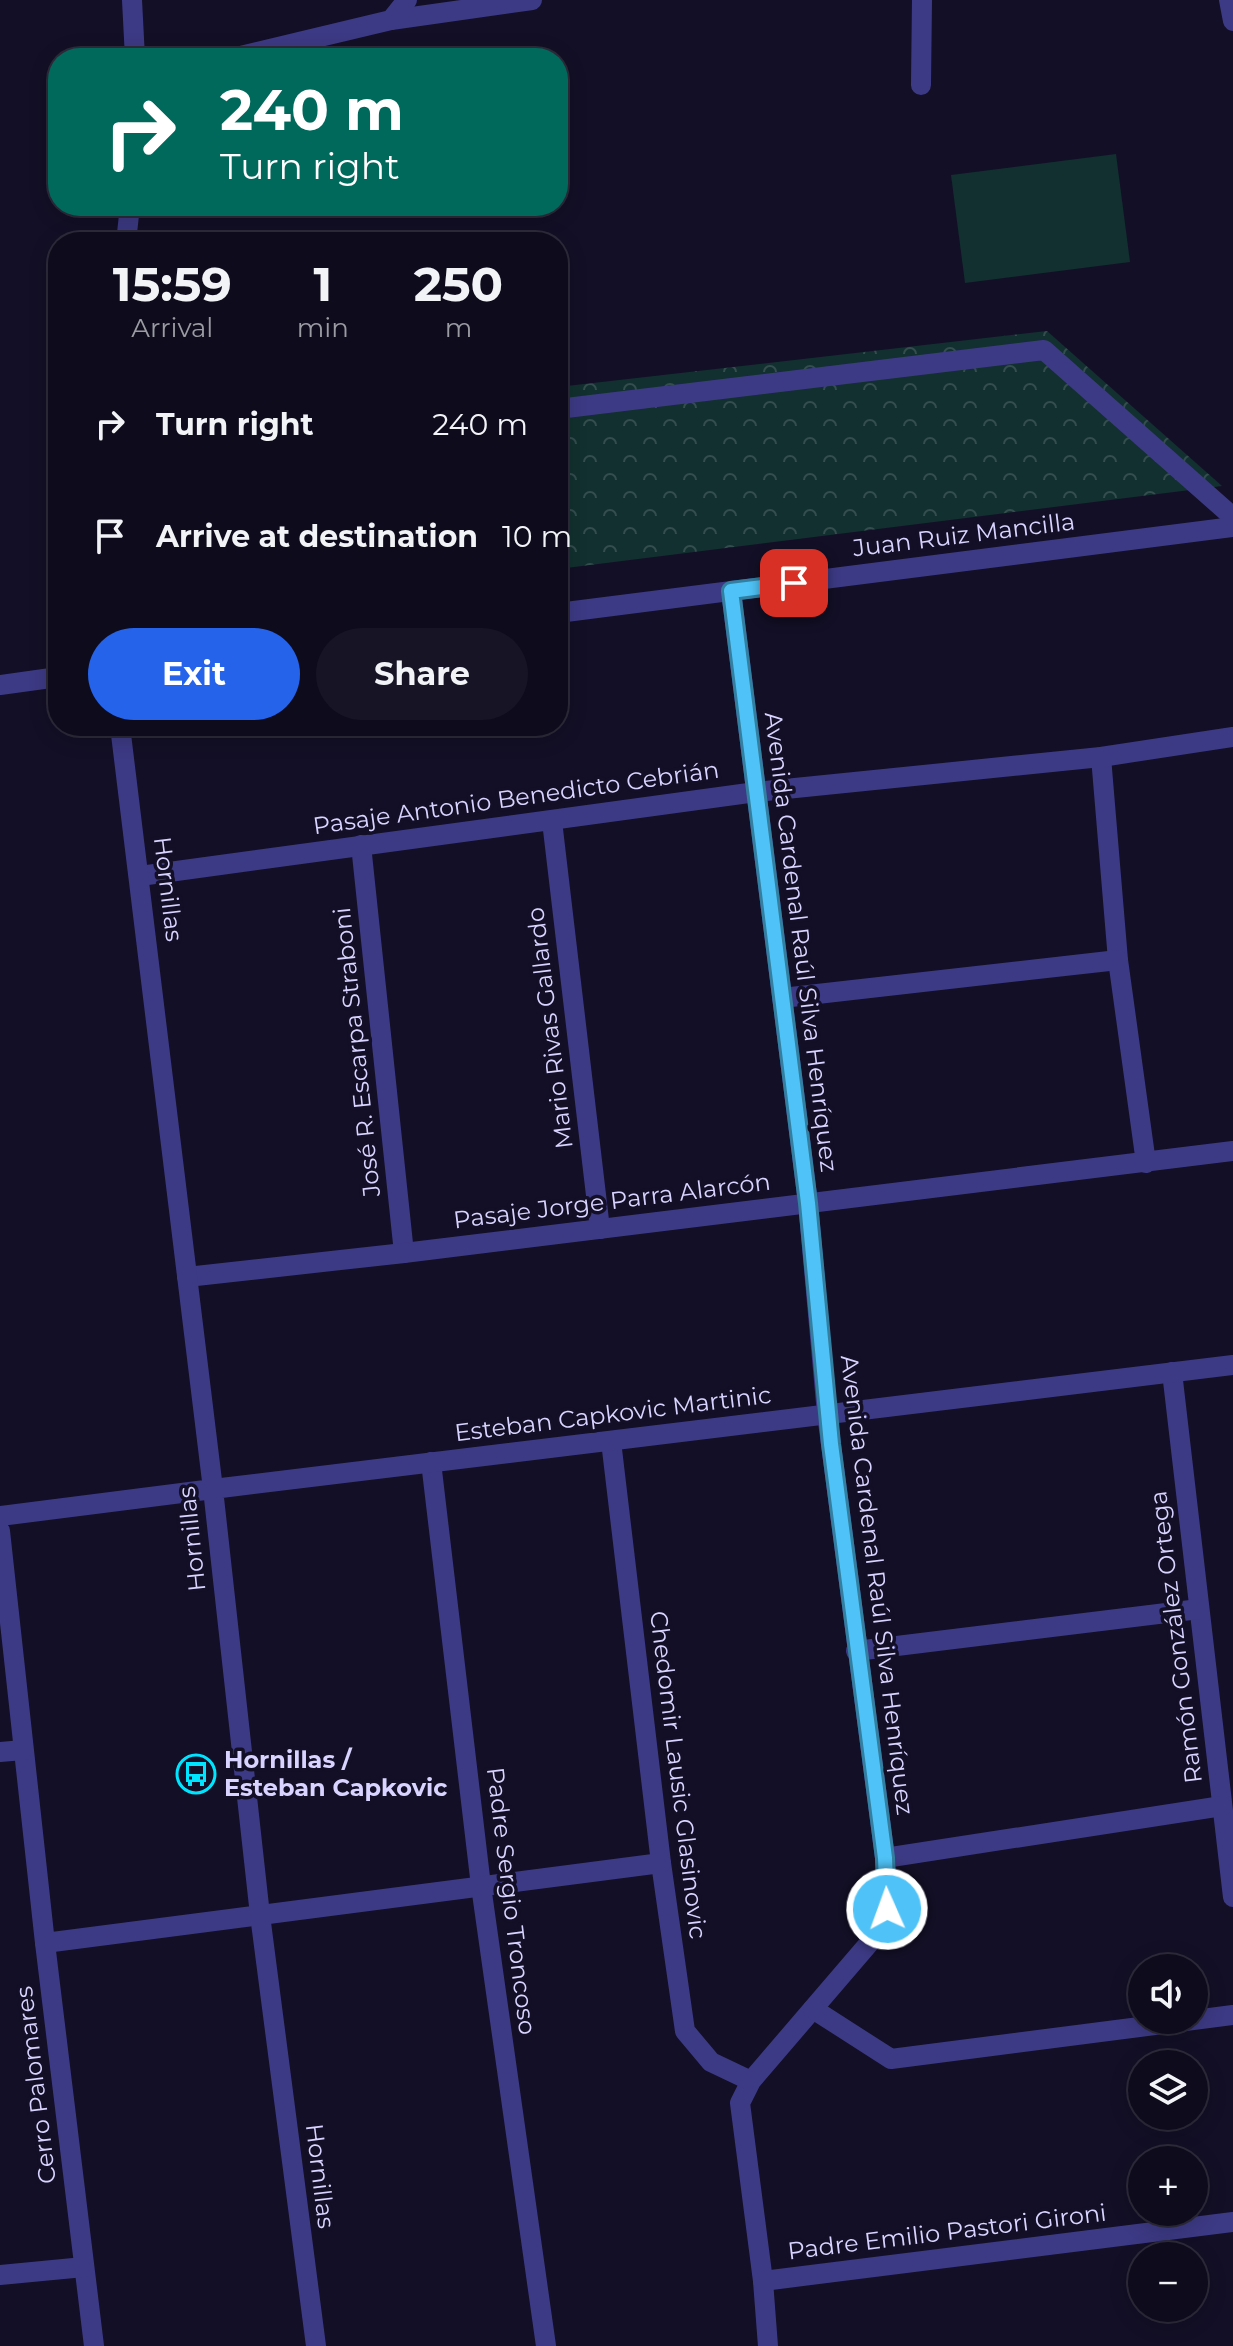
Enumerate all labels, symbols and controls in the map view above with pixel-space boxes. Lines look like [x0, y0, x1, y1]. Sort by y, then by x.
text: 240 m [220, 76, 404, 144]
icon: right [88, 80, 192, 184]
text: Turn right [220, 144, 400, 188]
text: 15:59 [113, 255, 232, 313]
text: 1 [313, 255, 332, 313]
text: 250 [414, 255, 503, 313]
text: Arrival [131, 312, 213, 344]
text: min [297, 312, 349, 344]
text: m [445, 312, 472, 344]
icon: right [88, 402, 132, 446]
text: Turn right [156, 406, 313, 443]
text: 240 m [432, 406, 528, 443]
street label: Juan Ruiz Mancilla [850, 506, 1077, 563]
icon: arrive [88, 514, 132, 558]
text: Arrive at destination [156, 518, 478, 555]
text: 10 m [502, 518, 572, 555]
pin [760, 549, 828, 617]
icon: arrive [772, 561, 816, 605]
button: Exit [88, 628, 300, 720]
button: Share [316, 628, 528, 720]
street label: Avenida Cardenal Raúl Silva Henríquez [759, 710, 844, 1174]
street label: Pasaje Antonio Benedicto Cebrián [311, 755, 721, 840]
street label: Hornillas [148, 835, 189, 943]
street label: José R. Escarpa Straboni [327, 906, 386, 1199]
street label: Mario Rivas Gallardo [520, 906, 579, 1151]
street label: Pasaje Jorge Parra Alarcón [452, 1167, 772, 1234]
street label: Avenida Cardenal Raúl Silva Henríquez [835, 1353, 920, 1817]
street label: Esteban Capkovic Martinic [453, 1380, 773, 1447]
street label: Hornillas [172, 1485, 211, 1593]
street label: Ramón González Ortega [1143, 1489, 1208, 1785]
street label: Chedomir Lausic Glasinovic [644, 1609, 713, 1941]
place label: Hornillas / Esteban Capkovic [224, 1745, 447, 1802]
bus stop icon: Hornillas / Esteban Capkovic [175, 1753, 217, 1795]
street label: Padre Sergio Troncoso [481, 1765, 542, 2036]
position arrow [845, 1867, 929, 1951]
map controls [1128, 1954, 1208, 2322]
button: sound [1128, 1954, 1208, 2034]
street label: Cerro Palomares [9, 1985, 62, 2185]
button: layers [1128, 2050, 1208, 2130]
street label: Hornillas [300, 2122, 341, 2230]
button: + [1128, 2146, 1208, 2226]
street label: Padre Emilio Pastori Gironi [786, 2198, 1108, 2265]
button: − [1128, 2242, 1208, 2322]

